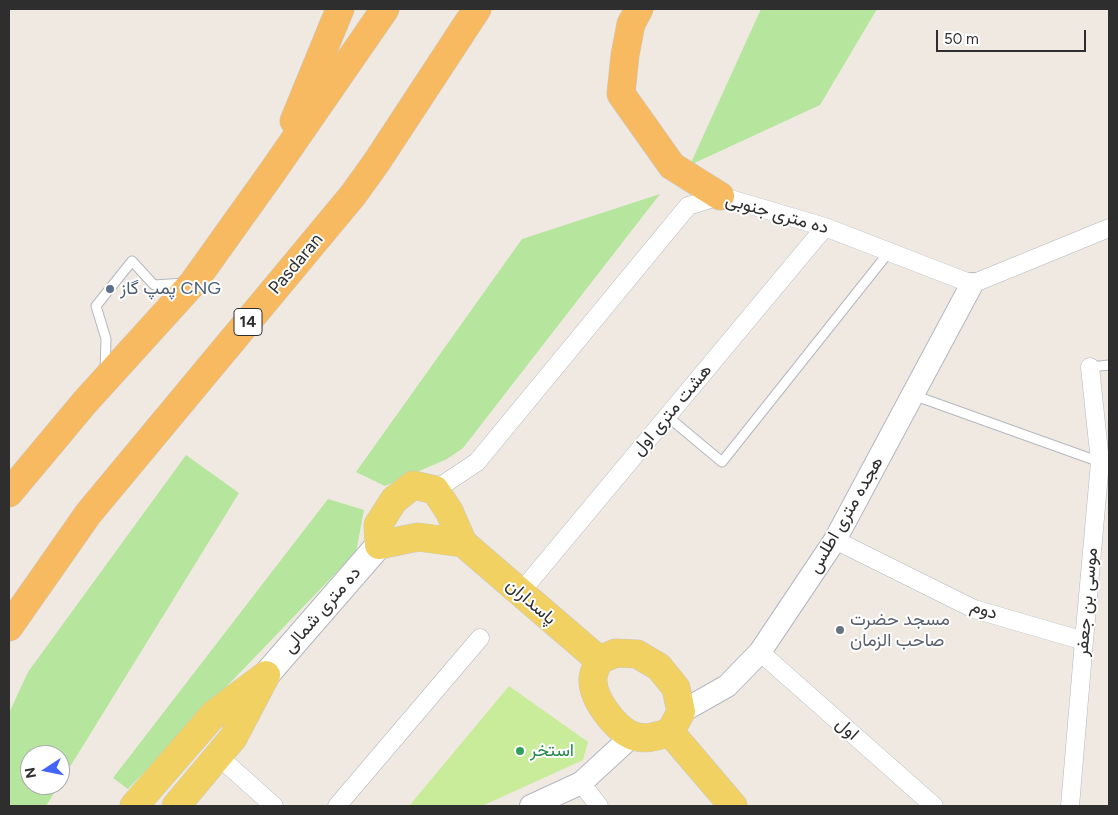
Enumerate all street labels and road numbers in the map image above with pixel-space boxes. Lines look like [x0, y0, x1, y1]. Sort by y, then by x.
street label: ده متری جنوبی [723, 189, 831, 239]
street label: Pasdaran [264, 229, 328, 299]
road number: 14 [234, 308, 262, 336]
street label: هشت متری اول [628, 360, 716, 460]
street label: هجده متری اطلس [804, 453, 888, 577]
street label: موسی بن جعفر [1071, 547, 1103, 657]
street label: ده متری شمالی [279, 562, 365, 658]
street label: پاسداران [501, 574, 561, 630]
street label: دوم [968, 595, 1000, 625]
street label: اول [831, 713, 863, 745]

